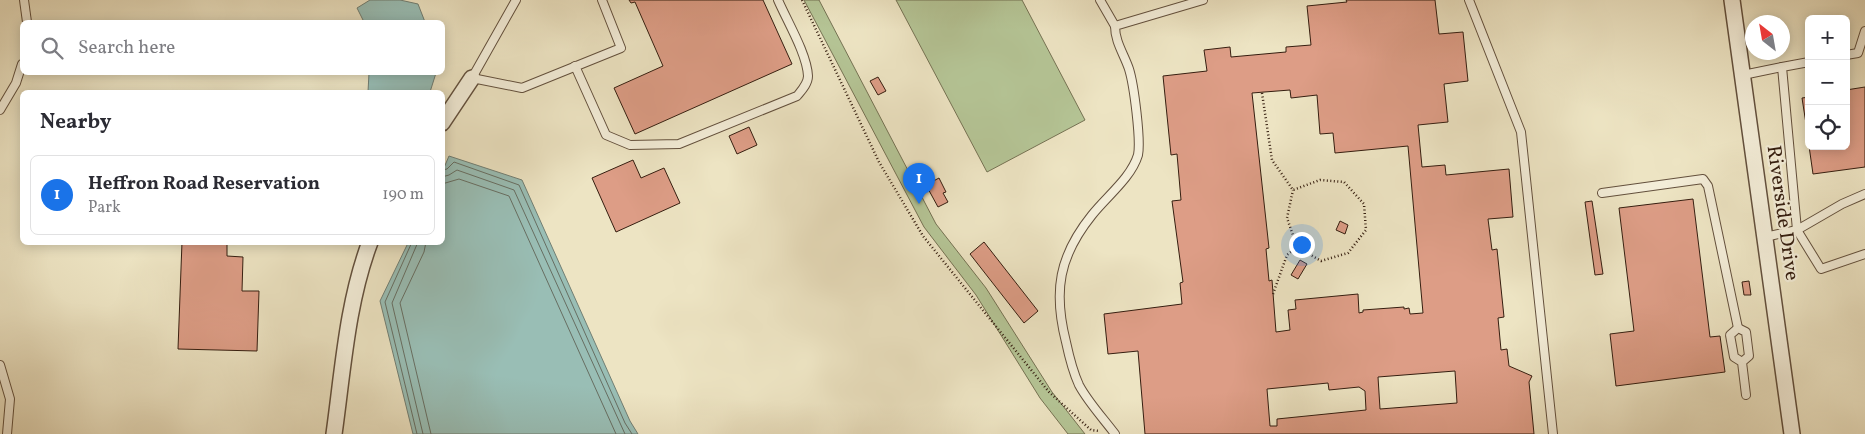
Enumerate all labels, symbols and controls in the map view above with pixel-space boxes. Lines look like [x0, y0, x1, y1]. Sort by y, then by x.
north arrow [1745, 15, 1790, 60]
map controls [1805, 15, 1850, 150]
button: + [1805, 15, 1850, 60]
search box [20, 20, 445, 75]
icon: search [38, 34, 66, 62]
text: Search here [78, 35, 175, 61]
button: − [1805, 60, 1850, 105]
button: locate [1805, 105, 1850, 150]
text: Nearby [40, 108, 111, 137]
street label: Riverside Drive [1759, 144, 1805, 282]
pin: 1 [903, 163, 935, 204]
text: Heffron Road Reservation [88, 171, 320, 197]
text: 1 [54, 184, 60, 206]
text: 190 m [382, 184, 424, 206]
text: Park [88, 197, 121, 219]
your location [1289, 232, 1315, 258]

